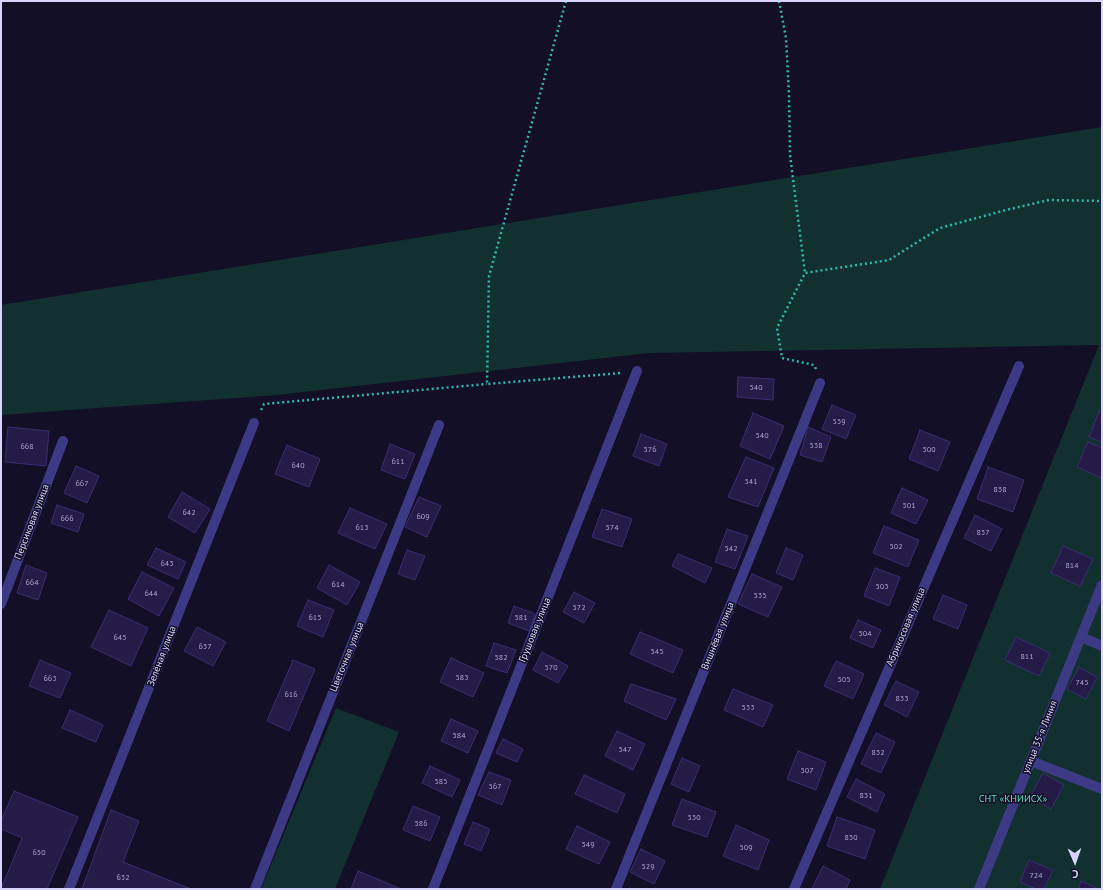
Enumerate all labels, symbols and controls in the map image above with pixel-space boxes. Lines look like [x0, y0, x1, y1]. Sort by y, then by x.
house number: 540 [749, 383, 763, 393]
house number: 539 [832, 417, 846, 427]
house number: 540 [755, 431, 769, 441]
house number: 538 [809, 441, 823, 451]
house number: 668 [20, 442, 34, 452]
house number: 576 [643, 445, 657, 455]
house number: 500 [922, 445, 936, 455]
house number: 611 [391, 457, 405, 467]
house number: 640 [291, 461, 305, 471]
house number: 541 [744, 477, 758, 487]
house number: 667 [75, 479, 89, 489]
street label: Персиковая улица [12, 483, 52, 561]
house number: 838 [993, 485, 1007, 495]
house number: 501 [902, 501, 916, 511]
house number: 642 [182, 508, 196, 518]
house number: 609 [416, 512, 430, 522]
house number: 666 [60, 514, 74, 524]
house number: 613 [355, 523, 369, 533]
house number: 574 [605, 523, 619, 533]
house number: 837 [976, 528, 990, 538]
house number: 502 [889, 542, 903, 552]
house number: 542 [724, 544, 738, 554]
house number: 643 [160, 559, 174, 569]
house number: 814 [1065, 561, 1079, 571]
house number: 664 [25, 578, 39, 588]
house number: 614 [331, 580, 345, 590]
house number: 503 [875, 582, 889, 592]
street label: Абрикосовая улица [884, 586, 928, 668]
house number: 644 [144, 589, 158, 599]
house number: 535 [753, 591, 767, 601]
street label: Грушовая улица [517, 596, 553, 664]
street label: Вишнёвая улица [699, 600, 737, 672]
house number: 572 [572, 603, 586, 613]
house number: 615 [308, 613, 322, 623]
house number: 581 [514, 613, 528, 623]
street label: Цветочная улица [328, 620, 366, 694]
street label: Зелёная улица [145, 624, 179, 688]
house number: 504 [858, 629, 872, 639]
house number: 645 [113, 633, 127, 643]
house number: 637 [198, 642, 212, 652]
house number: 545 [650, 647, 664, 657]
house number: 811 [1020, 652, 1034, 662]
house number: 582 [494, 653, 508, 663]
house number: 570 [544, 663, 558, 673]
house number: 583 [455, 673, 469, 683]
house number: 663 [43, 674, 57, 684]
house number: 505 [837, 675, 851, 685]
house number: 745 [1075, 678, 1089, 688]
house number: 616 [284, 690, 298, 700]
house number: 833 [895, 694, 909, 704]
street label: улица 35-я Линия [1020, 699, 1060, 775]
house number: 533 [741, 703, 755, 713]
house number: 584 [452, 731, 466, 741]
house number: 547 [618, 745, 632, 755]
house number: 832 [871, 748, 885, 758]
house number: 507 [800, 766, 814, 776]
house number: 585 [434, 777, 448, 787]
house number: 567 [488, 782, 502, 792]
house number: 831 [859, 791, 873, 801]
park label: СНТ «КНИИСХ» [979, 793, 1047, 805]
house number: 530 [687, 813, 701, 823]
house number: 586 [414, 819, 428, 829]
house number: 830 [844, 833, 858, 843]
house number: 549 [581, 840, 595, 850]
north arrow [1055, 842, 1095, 882]
house number: 509 [739, 843, 753, 853]
house number: 650 [32, 848, 46, 858]
house number: 529 [641, 862, 655, 872]
text: С [1072, 867, 1079, 881]
house number: 724 [1029, 871, 1043, 881]
house number: 632 [116, 873, 130, 883]

